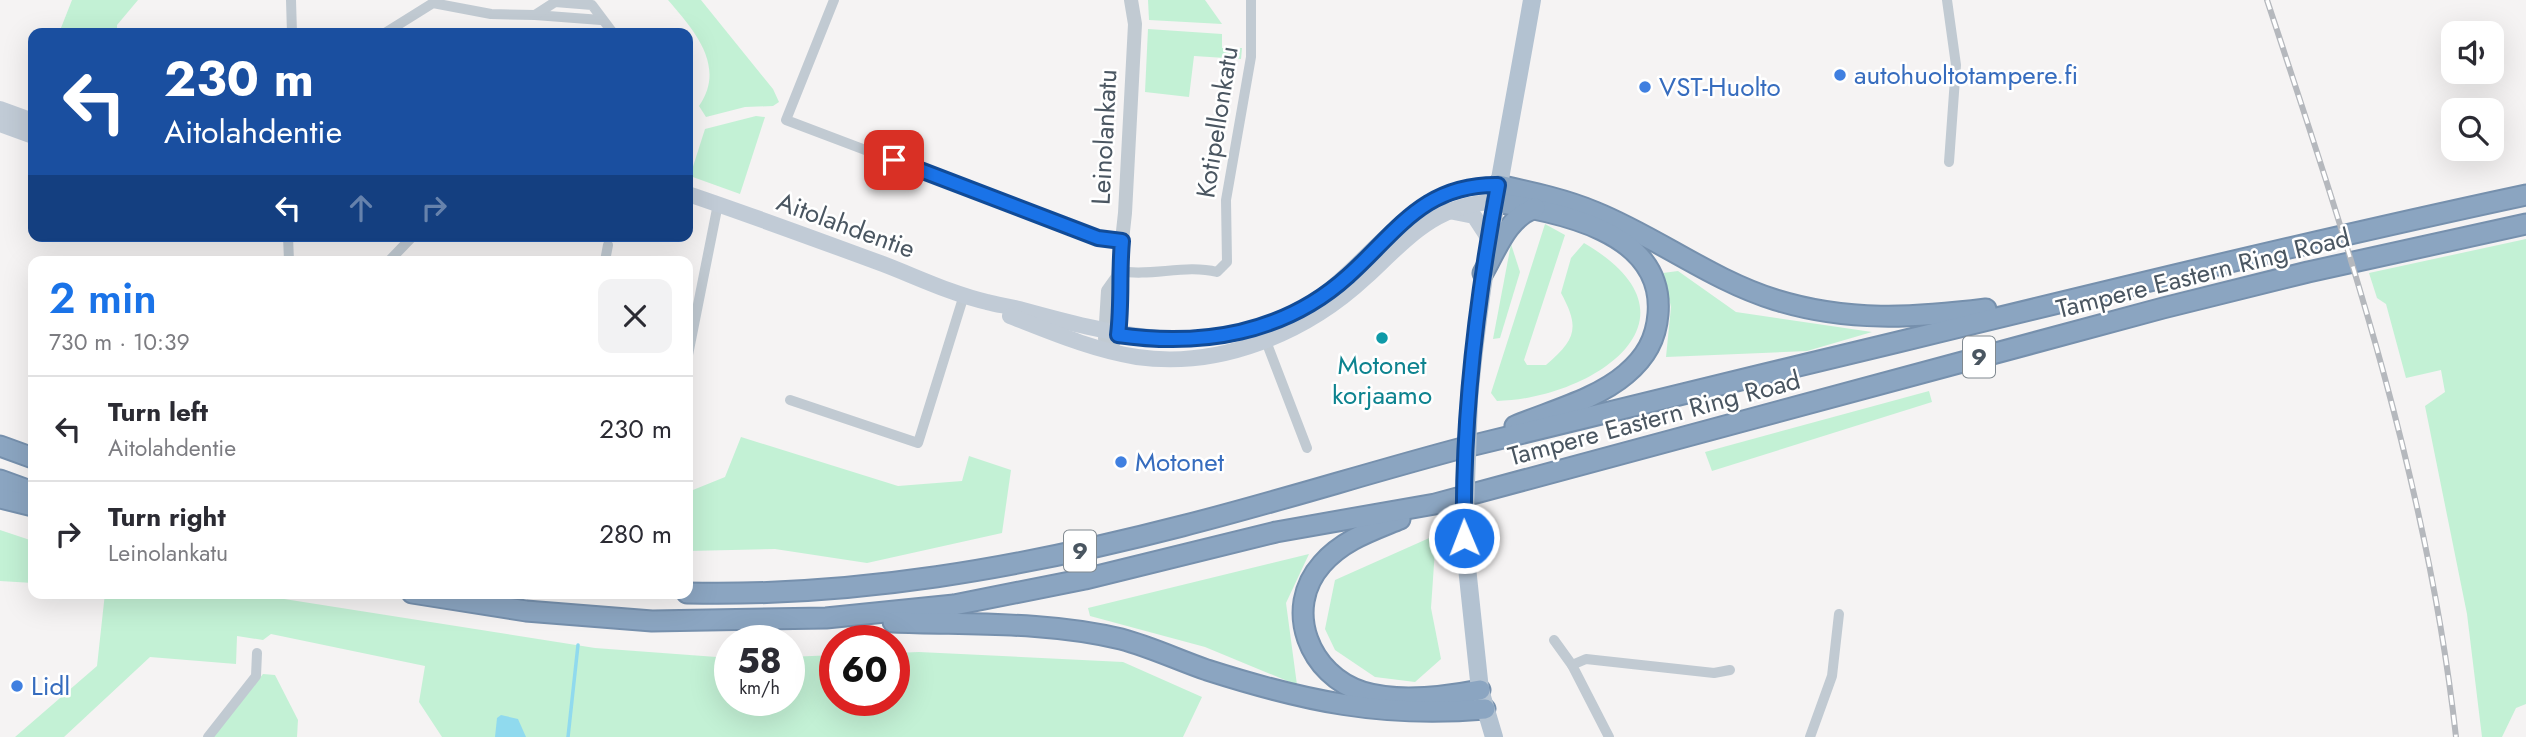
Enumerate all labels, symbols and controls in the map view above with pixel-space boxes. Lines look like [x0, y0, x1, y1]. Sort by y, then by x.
map controls [2441, 21, 2504, 161]
button: sound [2441, 21, 2504, 84]
street label: Kotipellonkatu [1186, 43, 1248, 201]
text: 230 m [164, 44, 314, 114]
icon: left [49, 56, 140, 147]
place label: autohuoltotampere.fi [1854, 56, 2078, 94]
marker: autohuoltotampere.fi [1832, 67, 1848, 83]
street label: Leinolankatu [1081, 68, 1127, 206]
place label: VST-Huolto [1659, 68, 1781, 106]
marker: VST-Huolto [1637, 79, 1653, 95]
button: search [2441, 98, 2504, 161]
text: Aitolahdentie [164, 109, 342, 155]
pin [864, 130, 924, 190]
icon: arrive [875, 141, 913, 179]
street label: Aitolahdentie [771, 182, 921, 268]
icon: left [269, 189, 307, 227]
icon: ahead [342, 189, 380, 227]
icon: right [415, 189, 453, 227]
street label: Tampere Eastern Ring Road [2052, 218, 2354, 328]
text: 2 min [49, 268, 157, 329]
button: close [598, 279, 672, 353]
text: 730 m · 10:39 [49, 325, 190, 359]
marker: Motonet korjaamo [1374, 330, 1390, 346]
road number: 9 [1963, 336, 1995, 378]
place label: Motonet korjaamo [1332, 346, 1432, 414]
street label: Tampere Eastern Ring Road [1504, 361, 1804, 475]
text: Turn left [108, 393, 208, 431]
icon: left [49, 410, 87, 448]
text: 230 m [599, 410, 672, 448]
text: Aitolahdentie [108, 431, 236, 465]
place label: Motonet [1135, 443, 1225, 481]
marker: Motonet [1113, 454, 1129, 470]
text: Turn right [108, 498, 226, 536]
position arrow [1427, 501, 1501, 575]
icon: right [49, 515, 87, 553]
text: 280 m [599, 515, 672, 553]
road number: 9 [1064, 530, 1096, 572]
text: Leinolankatu [108, 536, 228, 570]
speed limit sign: 60 [819, 625, 910, 716]
text: 58 [737, 636, 782, 686]
place label: Lidl [31, 667, 70, 705]
text: km/h [739, 675, 780, 701]
marker: Lidl [9, 678, 25, 694]

